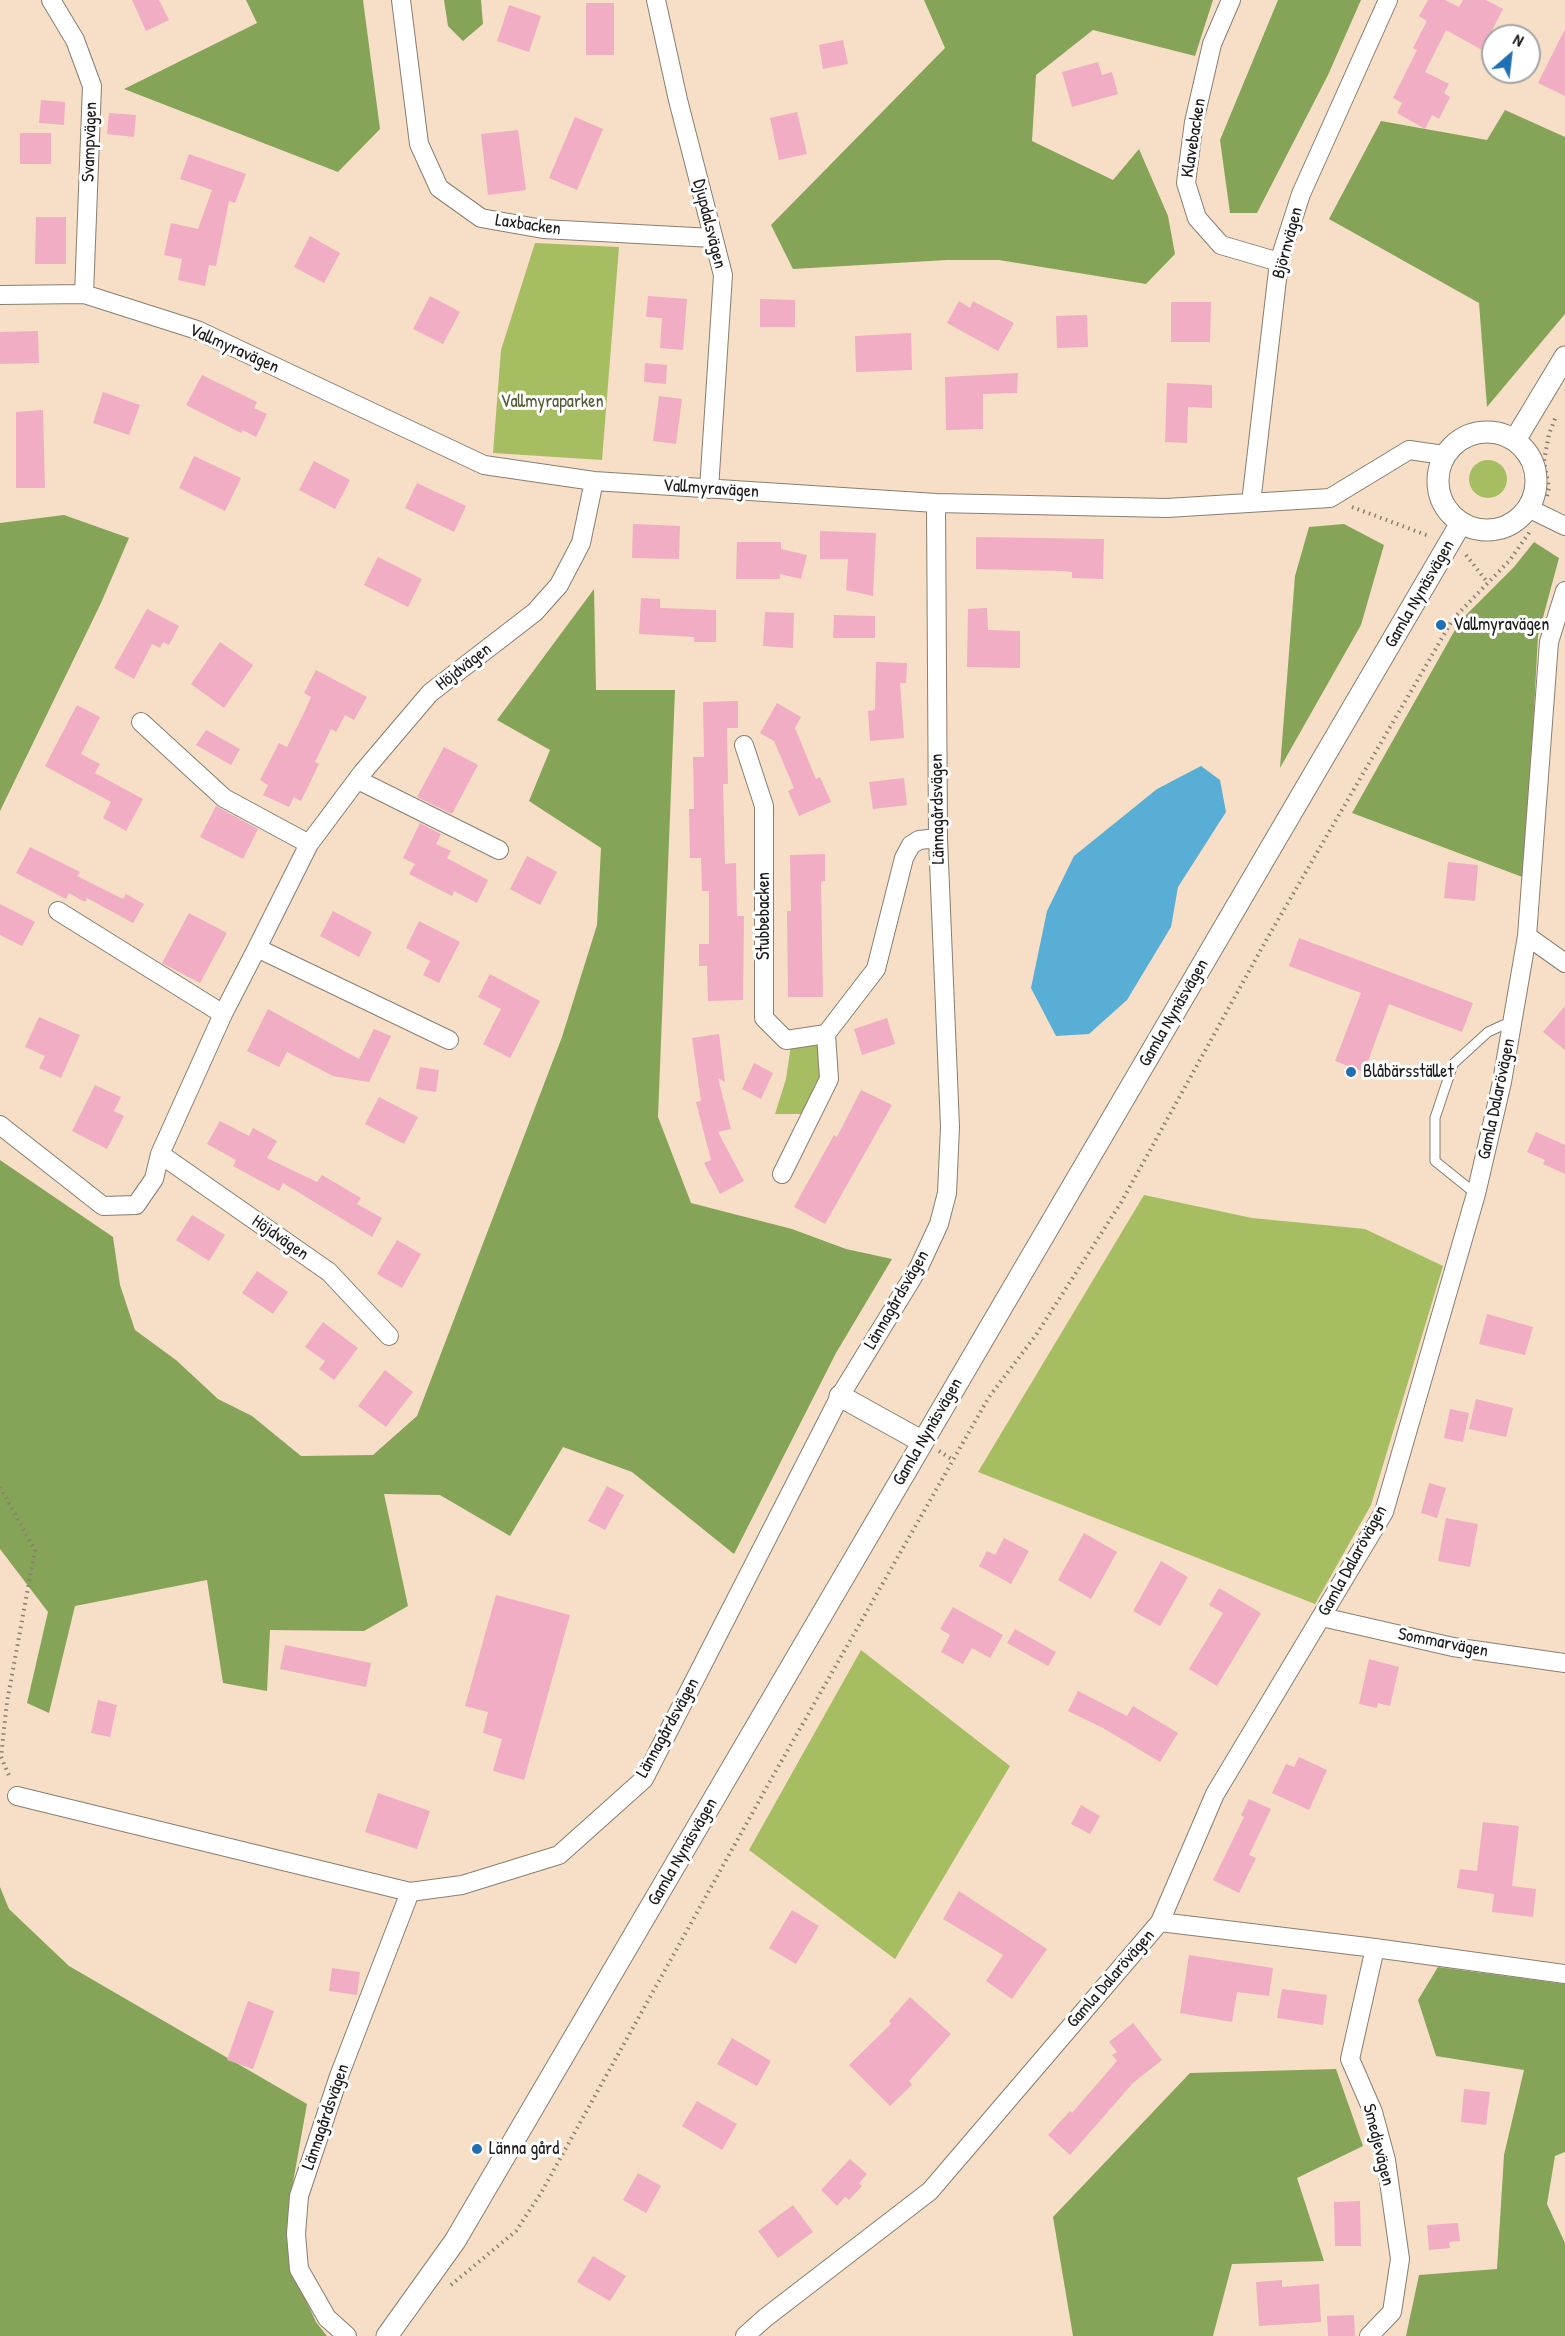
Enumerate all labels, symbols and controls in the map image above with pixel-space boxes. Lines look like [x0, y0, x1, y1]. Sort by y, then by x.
north arrow [1481, 24, 1541, 84]
text: N [1510, 28, 1527, 52]
street label: Klavebacken [1177, 97, 1211, 179]
street label: Svampvägen [78, 102, 102, 182]
street label: Djupdalsvägen [688, 177, 730, 271]
street label: Björnvägen [1268, 205, 1308, 281]
street label: Laxbacken [494, 210, 562, 240]
street label: Vallmyravägen [186, 320, 282, 378]
park label: Vallmyraparken [500, 391, 604, 413]
street label: Vallmyravägen [662, 475, 760, 503]
street label: Gamla Nynäsvägen [1380, 536, 1460, 652]
place label: Vallmyravägen [1453, 614, 1549, 636]
marker: Vallmyravägen [1434, 618, 1448, 632]
street label: Höjdvägen [432, 639, 496, 695]
street label: Lännagårdsvägen [926, 754, 950, 864]
street label: Stubbebacken [753, 872, 775, 960]
street label: Gamla Nynäsvägen [1134, 955, 1214, 1071]
street label: Gamla Dalarövägen [1474, 1037, 1520, 1161]
place label: Blåbärsstället [1363, 1061, 1454, 1083]
marker: Blåbärsstället [1344, 1065, 1358, 1079]
street label: Höjdvägen [247, 1211, 313, 1265]
street label: Lännagårdsvägen [860, 1247, 934, 1353]
street label: Gamla Nynäsvägen [888, 1374, 968, 1490]
street label: Gamla Dalarövägen [1314, 1502, 1392, 1620]
street label: Sommarvägen [1396, 1624, 1490, 1662]
street label: Lännagårdsvägen [632, 1674, 704, 1782]
street label: Gamla Nynäsvägen [643, 1794, 723, 1910]
street label: Gamla Dalarövägen [1062, 1925, 1160, 2033]
street label: Lännagårdsvägen [298, 2061, 354, 2173]
street label: Smedjevägen [1357, 2102, 1399, 2188]
place label: Länna gård [489, 2138, 559, 2160]
marker: Länna gård [470, 2142, 484, 2156]

